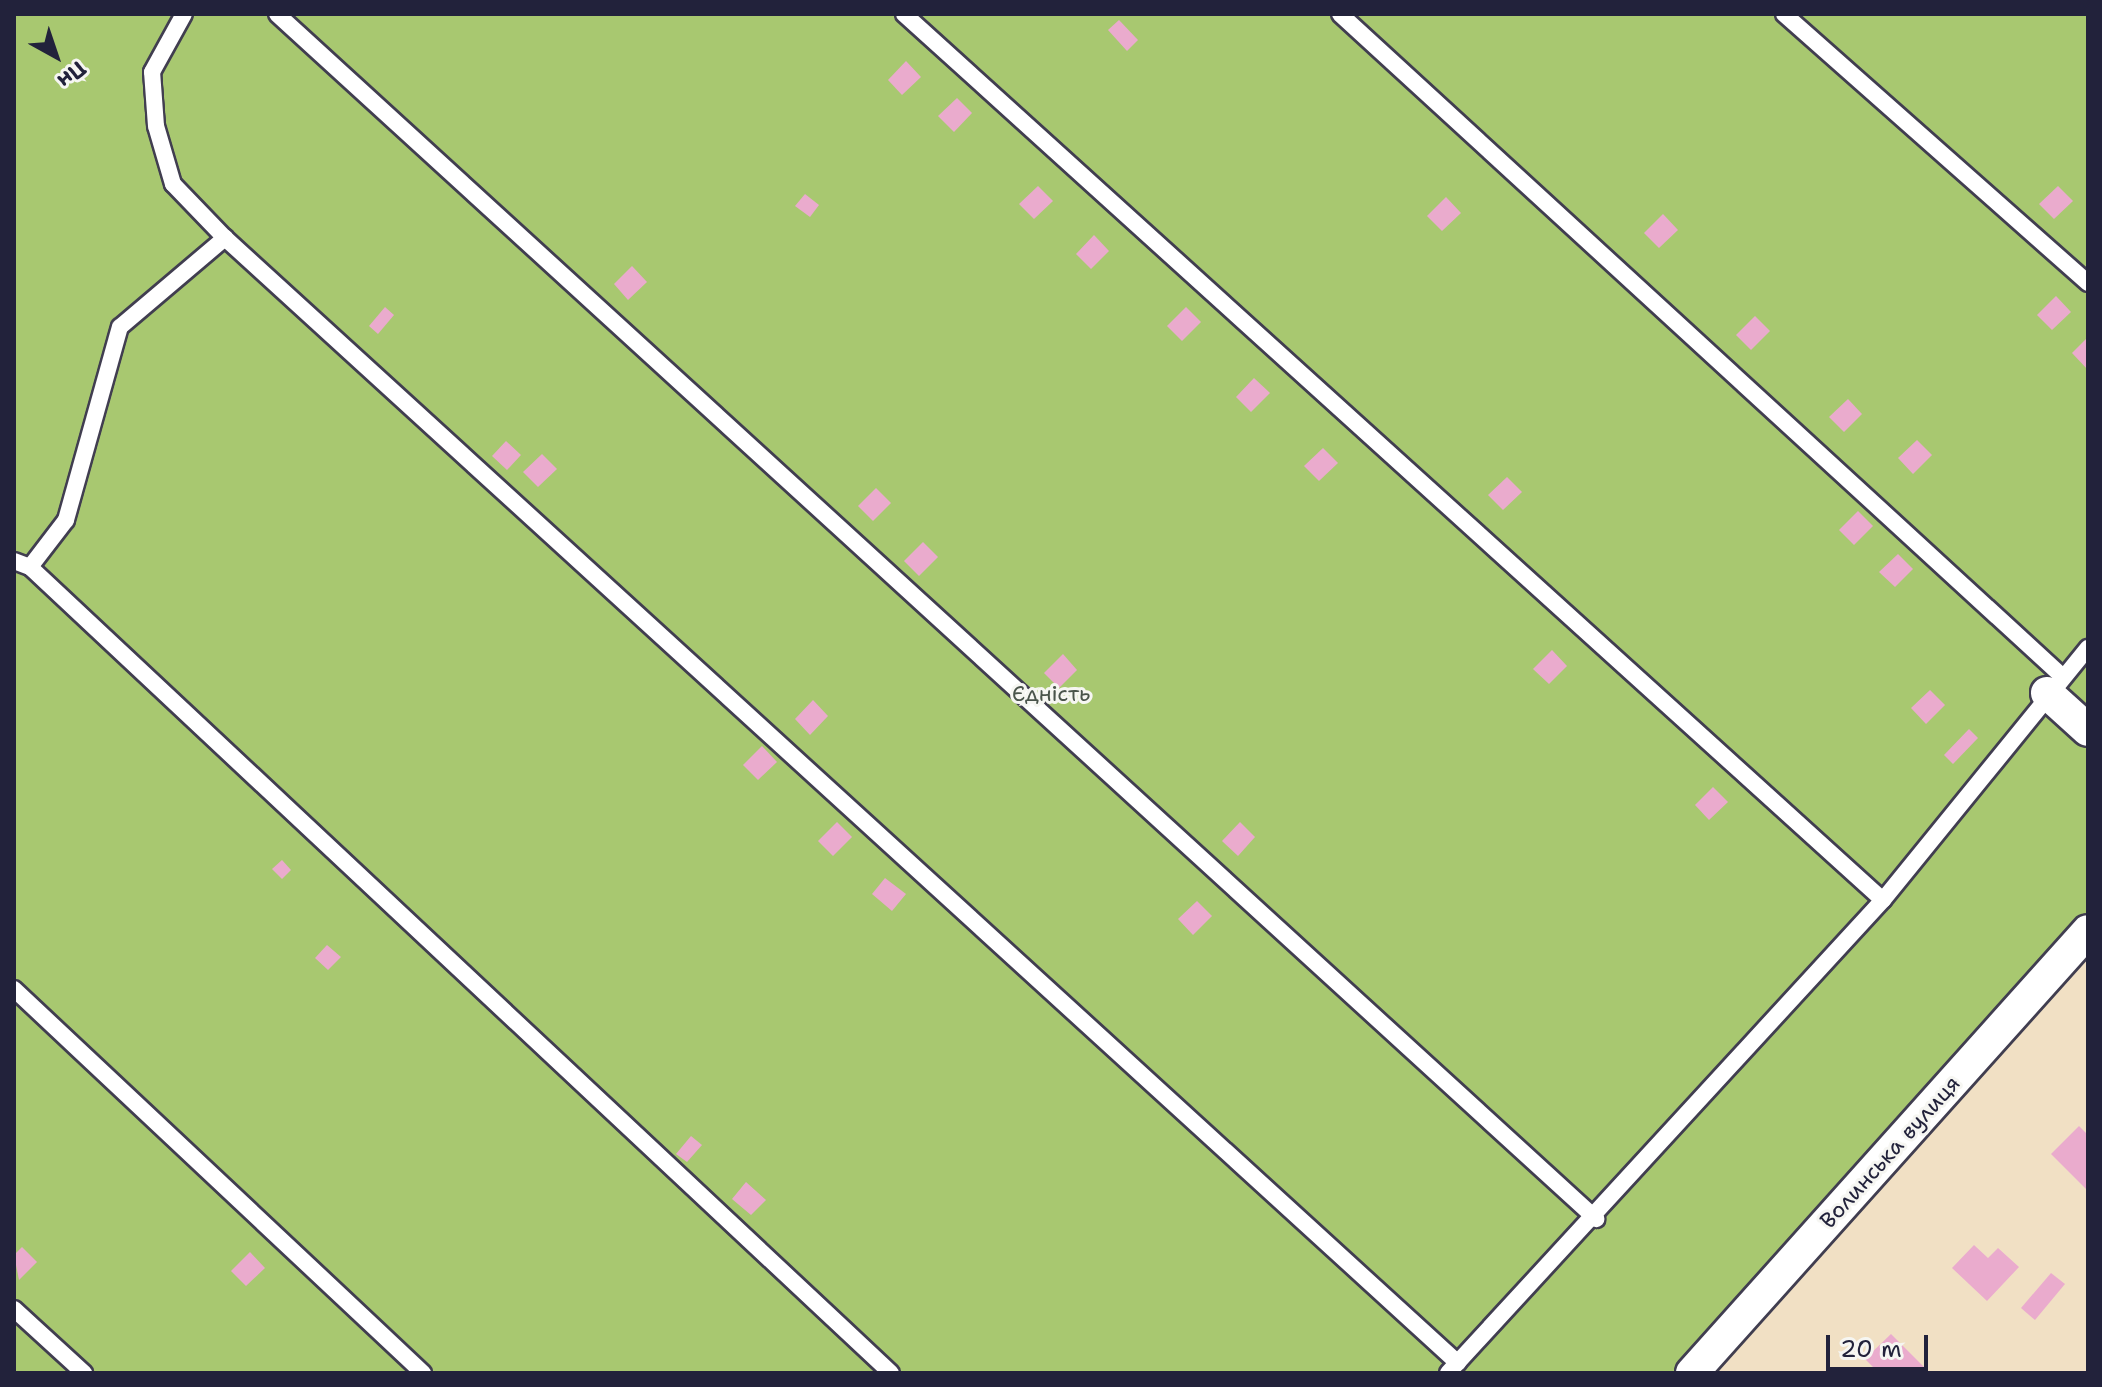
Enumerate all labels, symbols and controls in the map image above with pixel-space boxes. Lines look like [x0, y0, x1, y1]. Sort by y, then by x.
north arrow [16, 16, 96, 96]
text: Пн [51, 54, 92, 95]
park label: Єдність [1012, 681, 1090, 707]
street label: Волинська вулиця [1815, 1070, 1965, 1234]
scale bar [1830, 1319, 1932, 1369]
text: 20 m [1840, 1333, 1902, 1365]

